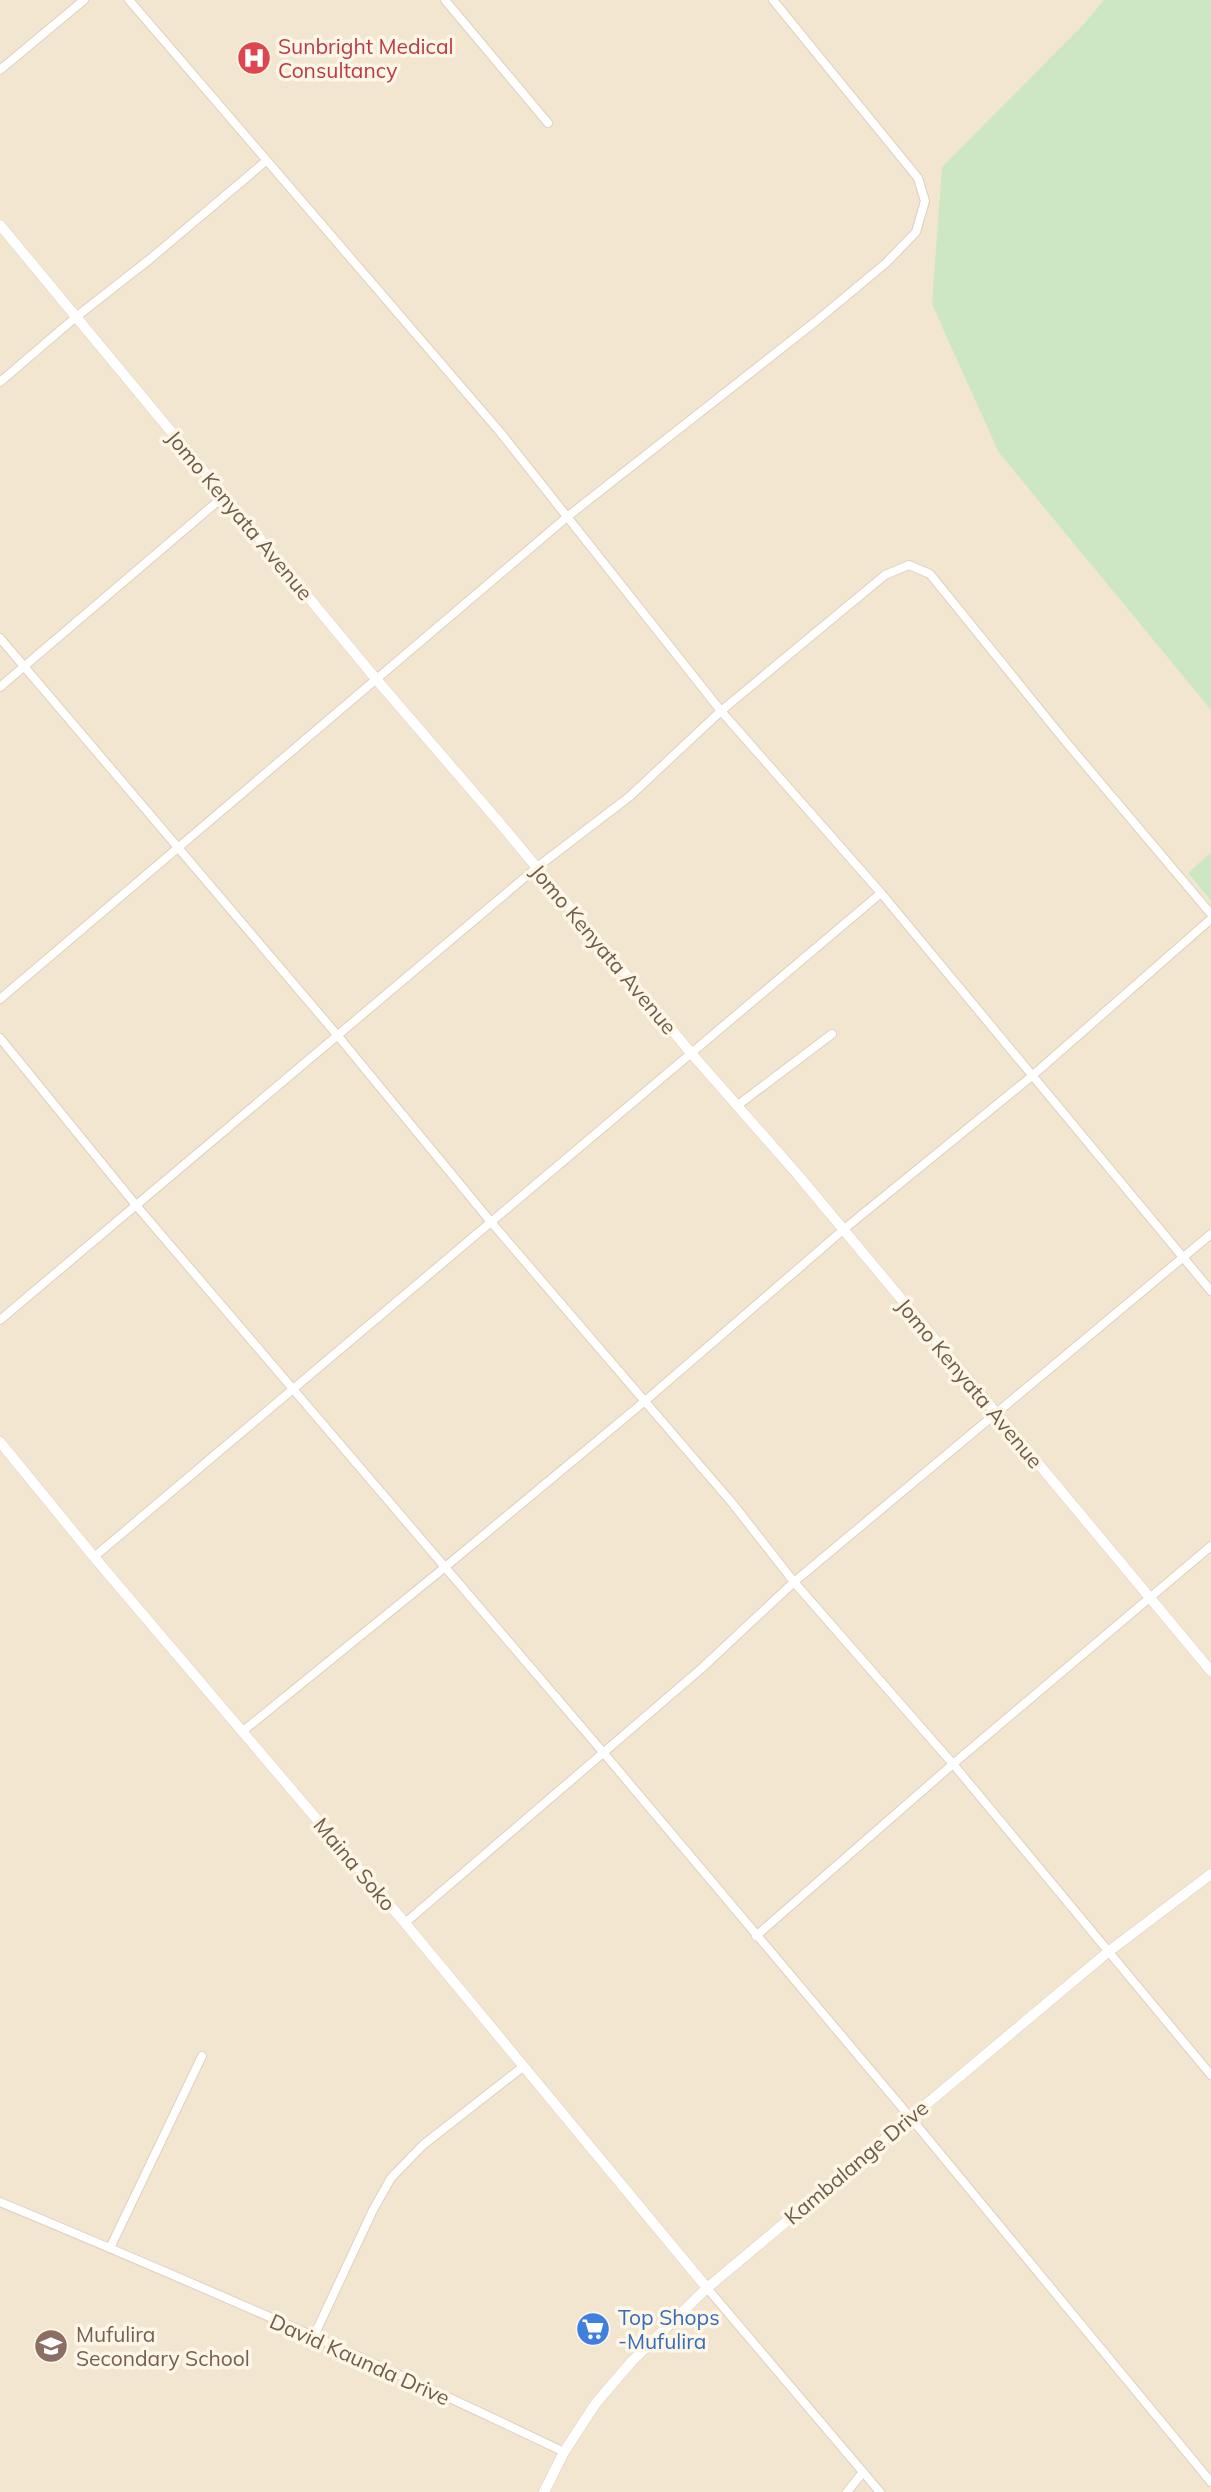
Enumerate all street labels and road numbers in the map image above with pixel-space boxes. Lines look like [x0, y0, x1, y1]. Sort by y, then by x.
street label: Jomo Kenyata Avenue [161, 425, 319, 605]
street label: Jomo Kenyata Avenue [525, 859, 683, 1039]
street label: Jomo Kenyata Avenue [891, 1293, 1049, 1473]
street label: Maina Soko [309, 1812, 401, 1916]
street label: Kambalange Drive [779, 2094, 933, 2230]
street label: David Kaunda Drive [266, 2308, 454, 2410]

